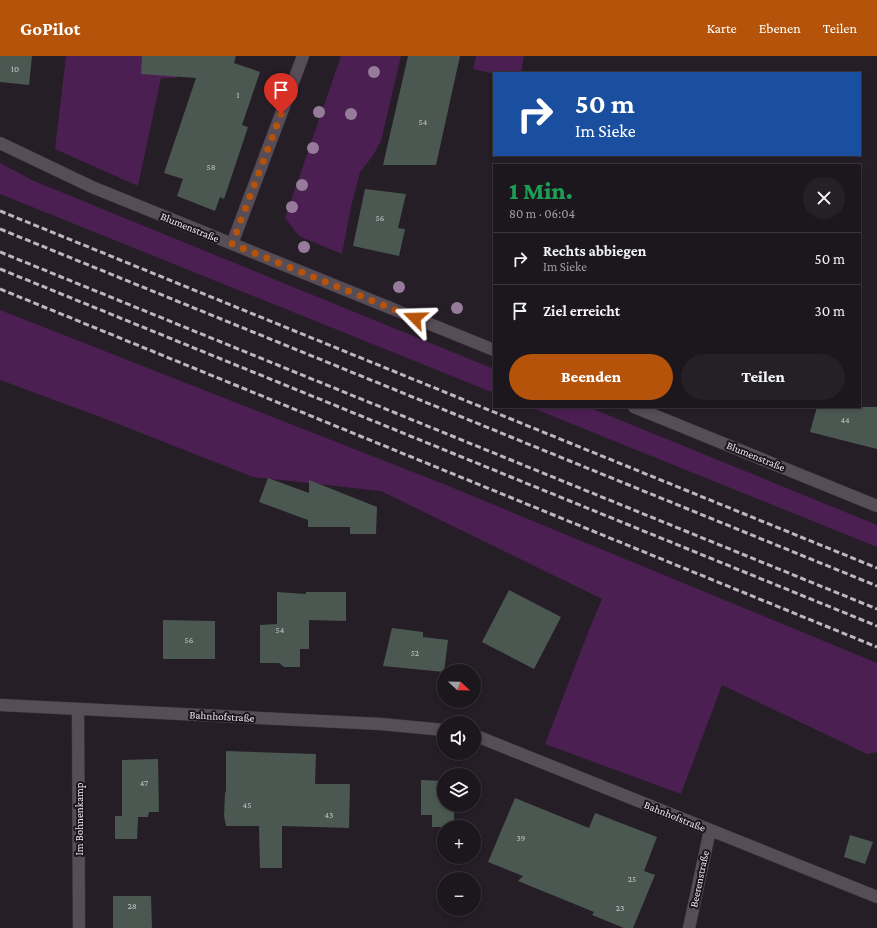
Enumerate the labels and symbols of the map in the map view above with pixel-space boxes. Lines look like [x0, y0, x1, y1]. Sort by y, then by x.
house number: 10 [11, 64, 19, 74]
pin [264, 73, 298, 114]
house number: 1 [237, 90, 240, 100]
house number: 54 [419, 117, 428, 127]
house number: 58 [206, 162, 216, 172]
street label: Blumenstraße [159, 210, 221, 244]
house number: 56 [376, 213, 385, 223]
position arrow [394, 297, 436, 339]
house number: 44 [840, 415, 850, 425]
street label: Blumenstraße [725, 439, 787, 473]
house number: 54 [276, 625, 285, 635]
house number: 56 [185, 635, 194, 645]
house number: 52 [411, 648, 419, 658]
north arrow [437, 664, 481, 708]
street label: Bahnhofstraße [189, 708, 255, 724]
house number: 47 [140, 778, 148, 788]
street label: Im Bohnenkamp [73, 782, 86, 856]
street label: Bahnhofstraße [643, 798, 708, 834]
house number: 45 [243, 800, 251, 810]
house number: 43 [325, 810, 333, 820]
house number: 39 [517, 833, 526, 843]
street label: Beerenstraße [687, 849, 711, 909]
house number: 25 [628, 874, 636, 884]
house number: 28 [127, 901, 137, 911]
house number: 23 [616, 903, 624, 913]

